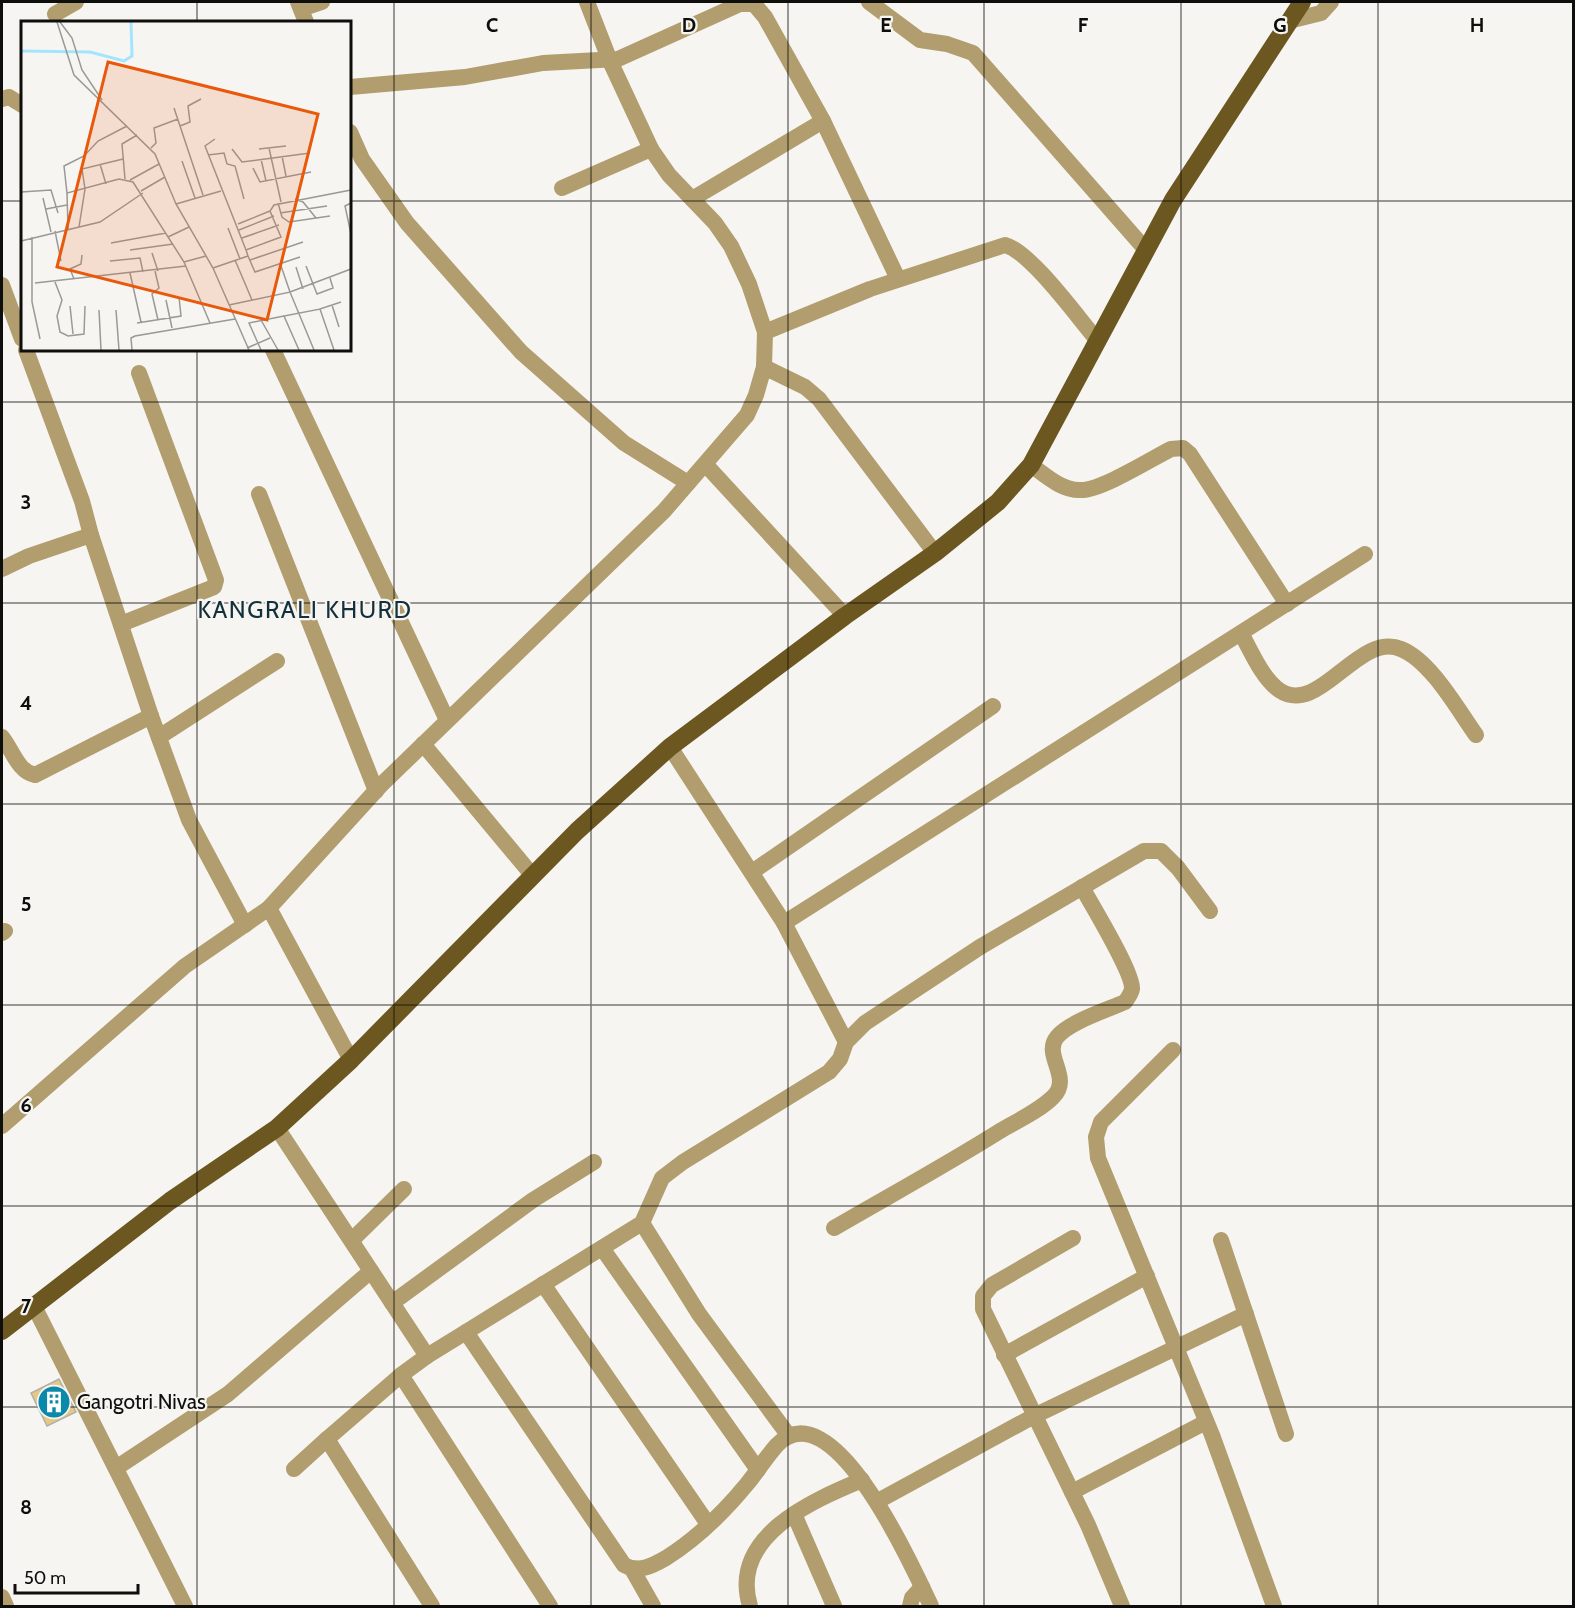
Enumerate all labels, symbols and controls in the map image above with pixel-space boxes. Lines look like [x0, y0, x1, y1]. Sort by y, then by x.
text: C [486, 13, 498, 37]
text: D [682, 13, 696, 37]
text: E [880, 13, 892, 37]
text: F [1078, 13, 1089, 37]
text: G [1273, 13, 1287, 37]
text: H [1470, 13, 1484, 37]
inset map [21, 21, 351, 351]
text: 3 [21, 490, 31, 514]
district label: KANGRALI KHURD [197, 595, 413, 624]
text: 4 [20, 691, 32, 715]
text: 5 [21, 892, 31, 916]
text: 6 [20, 1093, 32, 1117]
text: 7 [21, 1294, 32, 1318]
building icon: Gangotri Nivas [36, 1384, 72, 1420]
place label: Gangotri Nivas [77, 1389, 206, 1414]
text: 8 [20, 1495, 32, 1519]
scale bar [15, 1557, 138, 1595]
text: 50 m [24, 1567, 66, 1589]

